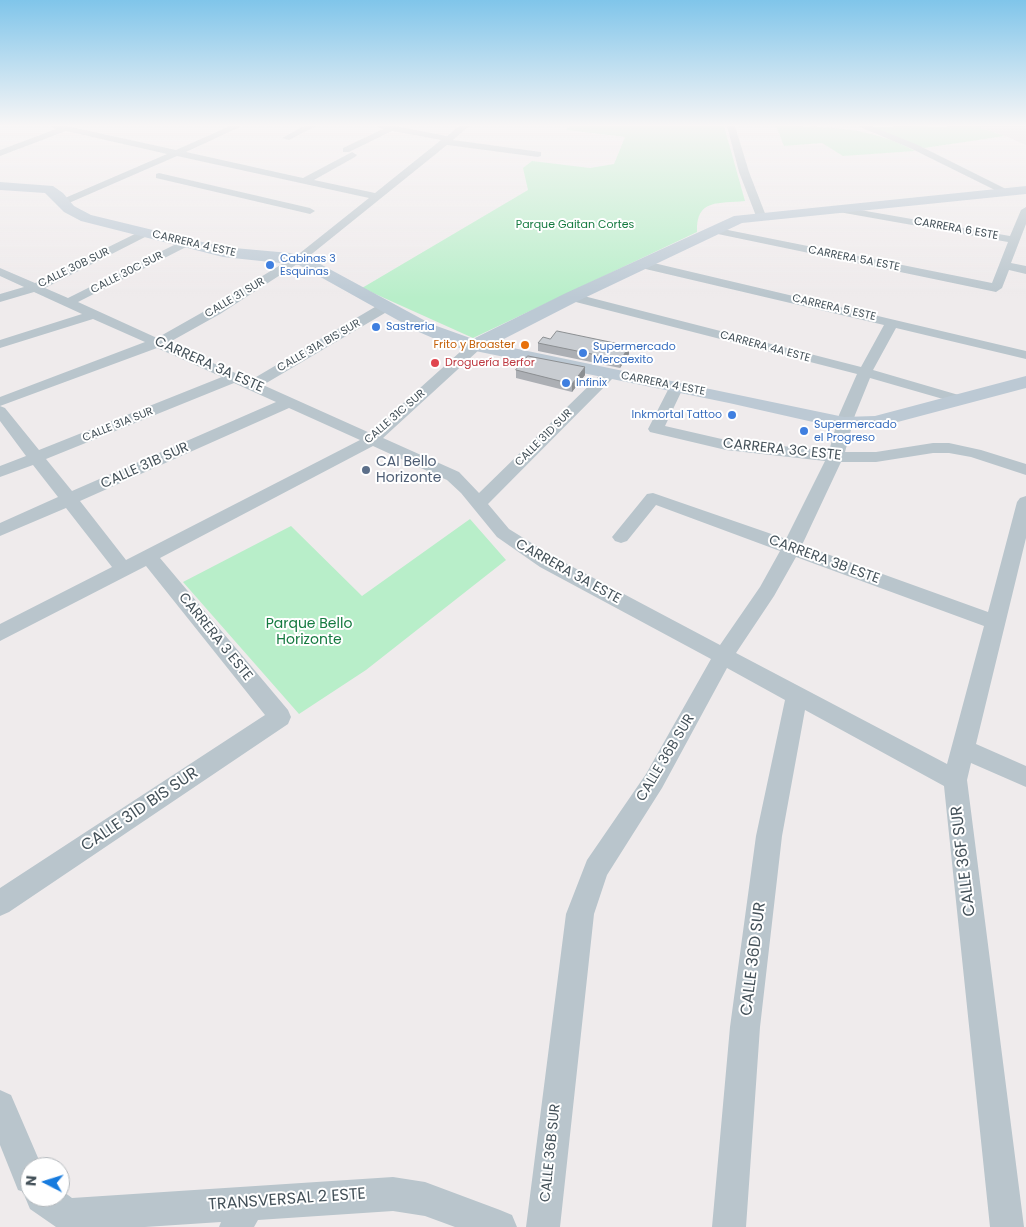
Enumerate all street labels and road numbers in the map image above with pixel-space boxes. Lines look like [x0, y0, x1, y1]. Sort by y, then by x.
street label: CARRERA 6 ESTE [913, 215, 999, 243]
street label: CARRERA 4 ESTE [151, 228, 237, 260]
street label: CARRERA 5A ESTE [807, 244, 901, 274]
street label: CALLE 30B SUR [36, 245, 112, 291]
street label: CALLE 30C SUR [89, 249, 165, 297]
street label: CALLE 31 SUR [203, 275, 267, 321]
street label: CARRERA 5 ESTE [791, 292, 877, 324]
street label: CALLE 31A BIS SUR [275, 317, 363, 375]
street label: CARRERA 4A ESTE [718, 329, 812, 365]
street label: CARRERA 3A ESTE [152, 333, 266, 397]
street label: CARRERA 4 ESTE [620, 369, 706, 399]
street label: CALLE 31C SUR [362, 387, 428, 447]
street label: CALLE 31A SUR [81, 405, 155, 445]
street label: CALLE 31D SUR [513, 407, 575, 469]
street label: CARRERA 3C ESTE [722, 435, 842, 465]
street label: CALLE 31B SUR [98, 439, 192, 493]
street label: CARRERA 3B ESTE [766, 532, 882, 588]
street label: CARRERA 3A ESTE [512, 536, 624, 608]
street label: CARRERA 3 ESTE [174, 590, 256, 684]
street label: CALLE 36B SUR [633, 711, 699, 805]
street label: CALLE 31D BIS SUR [78, 764, 202, 856]
street label: CALLE 36F SUR [948, 805, 980, 917]
street label: CALLE 36D SUR [737, 901, 771, 1017]
street label: CALLE 36B SUR [537, 1103, 565, 1203]
street label: TRANSVERSAL 2 ESTE [208, 1185, 366, 1215]

